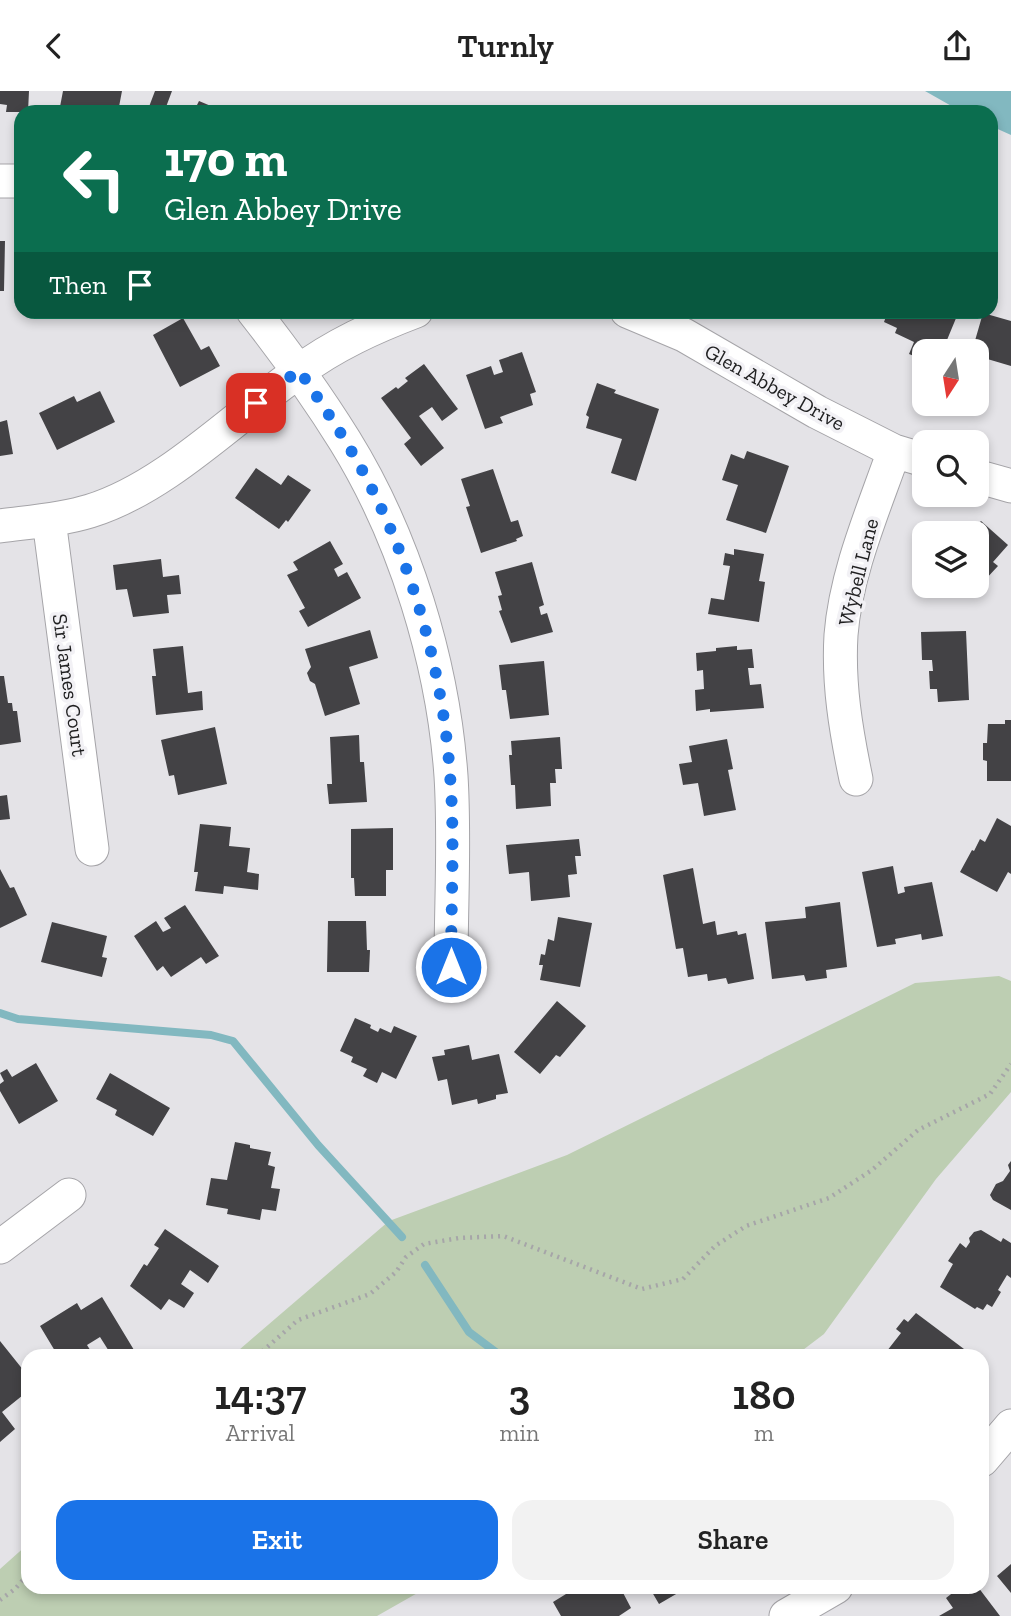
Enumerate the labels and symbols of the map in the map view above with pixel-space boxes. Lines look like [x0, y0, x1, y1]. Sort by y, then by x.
street label: Glen Abbey Drive [701, 338, 849, 436]
north arrow [912, 339, 989, 417]
pin [226, 373, 286, 433]
street label: Wybell Lane [833, 515, 883, 628]
street label: Sir James Court [48, 612, 92, 758]
position arrow [414, 930, 488, 1004]

